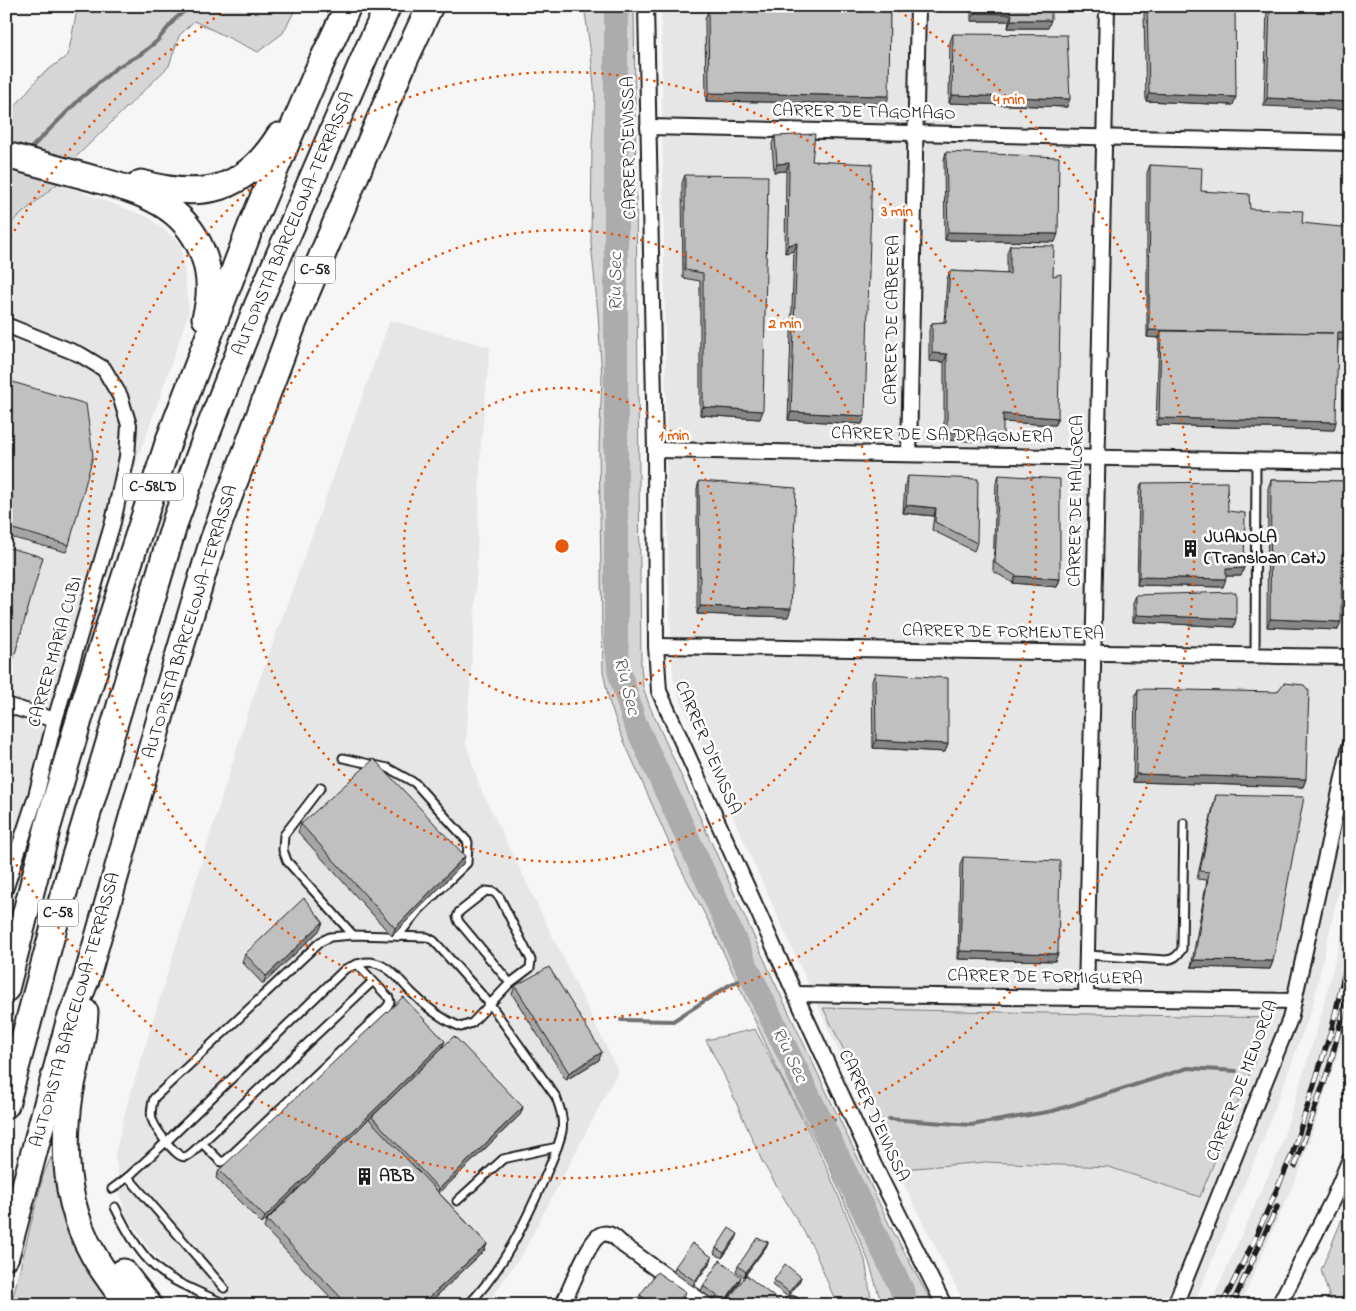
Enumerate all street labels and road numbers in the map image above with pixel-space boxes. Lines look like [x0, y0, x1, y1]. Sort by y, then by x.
street label: CARRER D'EIVISSA [616, 76, 644, 220]
street label: AUTOPISTA BARCELONA-TERRASSA [226, 88, 362, 360]
street label: CARRER DE TAGOMAGO [772, 98, 956, 128]
street label: CARRER DE CABRERA [879, 235, 907, 405]
road number: C-58 [295, 256, 335, 284]
street label: CARRER DE MALLORCA [1063, 415, 1091, 587]
street label: CARRER DE SA DRAGONERA [831, 421, 1053, 451]
road number: C-58LD [123, 474, 183, 501]
street label: AUTOPISTA BARCELONA-TERRASSA [137, 482, 245, 762]
street label: CARRER MARÍA CUBI [22, 574, 90, 730]
street label: CARRER DE FORMENTERA [902, 618, 1104, 648]
street label: CARRER D'EIVISSA [667, 677, 747, 819]
street label: AUTOPISTA BARCELONA-TERRASSA [24, 870, 128, 1150]
road number: C-58 [38, 900, 78, 926]
street label: CARRER DE FORMIGUERA [947, 963, 1143, 993]
street label: CARRER DE MENORCA [1200, 997, 1286, 1165]
street label: CARRER D'EIVISSA [831, 1046, 915, 1186]

